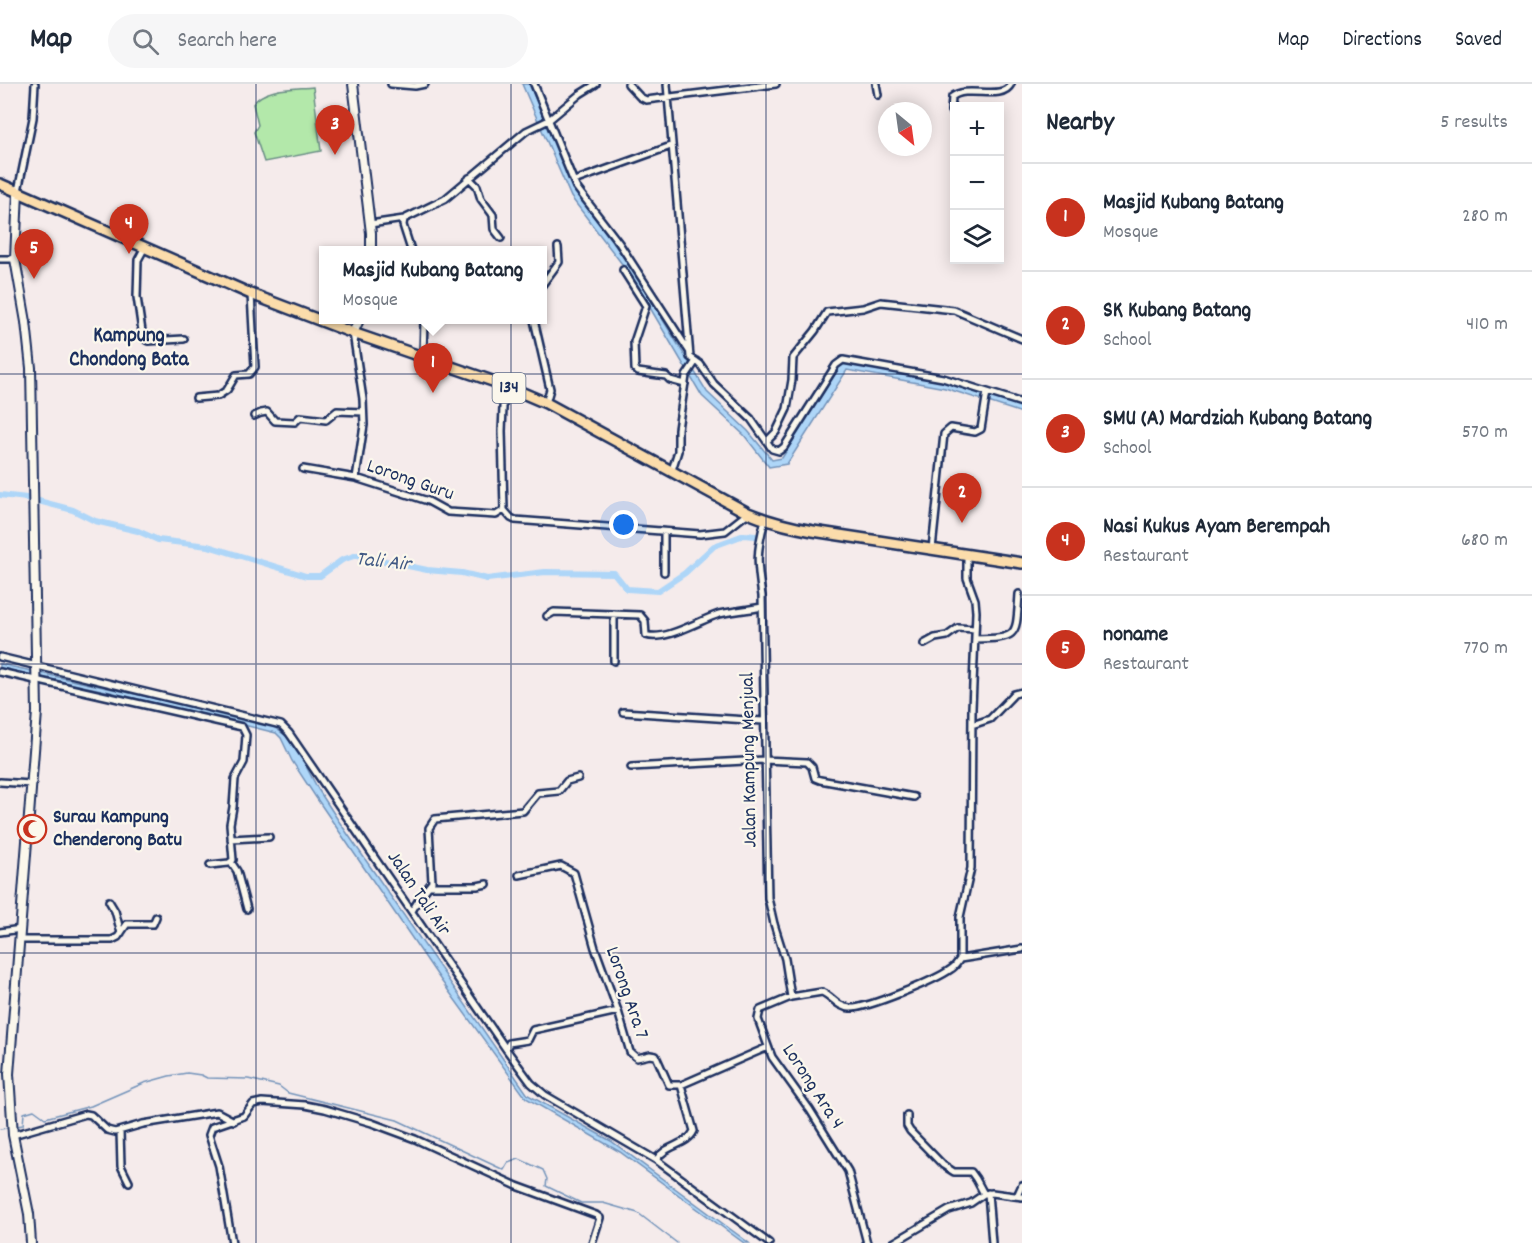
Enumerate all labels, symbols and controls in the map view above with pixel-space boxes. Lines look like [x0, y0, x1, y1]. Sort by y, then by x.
search box [108, 14, 528, 68]
text: Map [30, 21, 72, 61]
icon: search [129, 25, 162, 58]
text: Search here [177, 26, 277, 57]
text: Map [1278, 26, 1309, 56]
text: Directions [1342, 26, 1422, 56]
text: Saved [1455, 26, 1502, 56]
north arrow [878, 102, 932, 156]
map controls [950, 102, 1004, 264]
button: + [950, 102, 1004, 156]
text: Nearby [1046, 105, 1114, 142]
pin: 3 [316, 106, 354, 155]
text: 5 results [1440, 109, 1508, 137]
button: − [950, 156, 1004, 210]
text: Masjid Kubang Batang [1103, 188, 1284, 219]
text: 1 [1063, 203, 1068, 231]
text: 280 m [1462, 203, 1508, 231]
pin: 4 [110, 204, 148, 254]
button: layers [950, 210, 1004, 264]
text: Mosque [1103, 219, 1158, 247]
pin: 5 [15, 230, 54, 279]
popup [319, 246, 547, 324]
text: Masjid Kubang Batang [343, 256, 523, 287]
text: Mosque [343, 287, 398, 315]
text: SK Kubang Batang [1103, 296, 1251, 327]
text: 2 [1061, 311, 1070, 339]
text: 410 m [1466, 311, 1508, 339]
district label: Kampung Chondong Bata [69, 322, 190, 376]
text: School [1103, 327, 1152, 355]
pin: 1 [414, 344, 452, 393]
road number: 134 [492, 373, 526, 403]
text: SMU (A) Mardziah Kubang Batang [1103, 404, 1372, 435]
text: 3 [1061, 419, 1070, 447]
text: 570 m [1462, 419, 1508, 447]
text: School [1103, 435, 1152, 463]
street label: Lorong Guru [363, 453, 457, 509]
pin: 2 [942, 474, 982, 523]
your location [609, 510, 638, 539]
text: Nasi Kukus Ayam Berempah [1103, 512, 1330, 543]
text: 4 [1061, 527, 1070, 555]
text: 680 m [1461, 527, 1508, 555]
text: Restaurant [1103, 543, 1189, 571]
water label: Tali Air [354, 545, 414, 581]
text: noname [1103, 620, 1168, 651]
text: 5 [1061, 635, 1070, 663]
text: 770 m [1463, 635, 1508, 663]
text: Restaurant [1103, 651, 1189, 679]
street label: Jalan Kampung Menjual [734, 672, 766, 848]
place label: Surau Kampung Chenderong Batu [53, 804, 182, 855]
mosque icon: Surau Kampung Chenderong Batu [16, 813, 48, 845]
street label: Jalan Tali Air [379, 846, 457, 943]
street label: Lorong Ara 7 [597, 943, 655, 1043]
street label: Lorong Ara 4 [774, 1039, 850, 1135]

